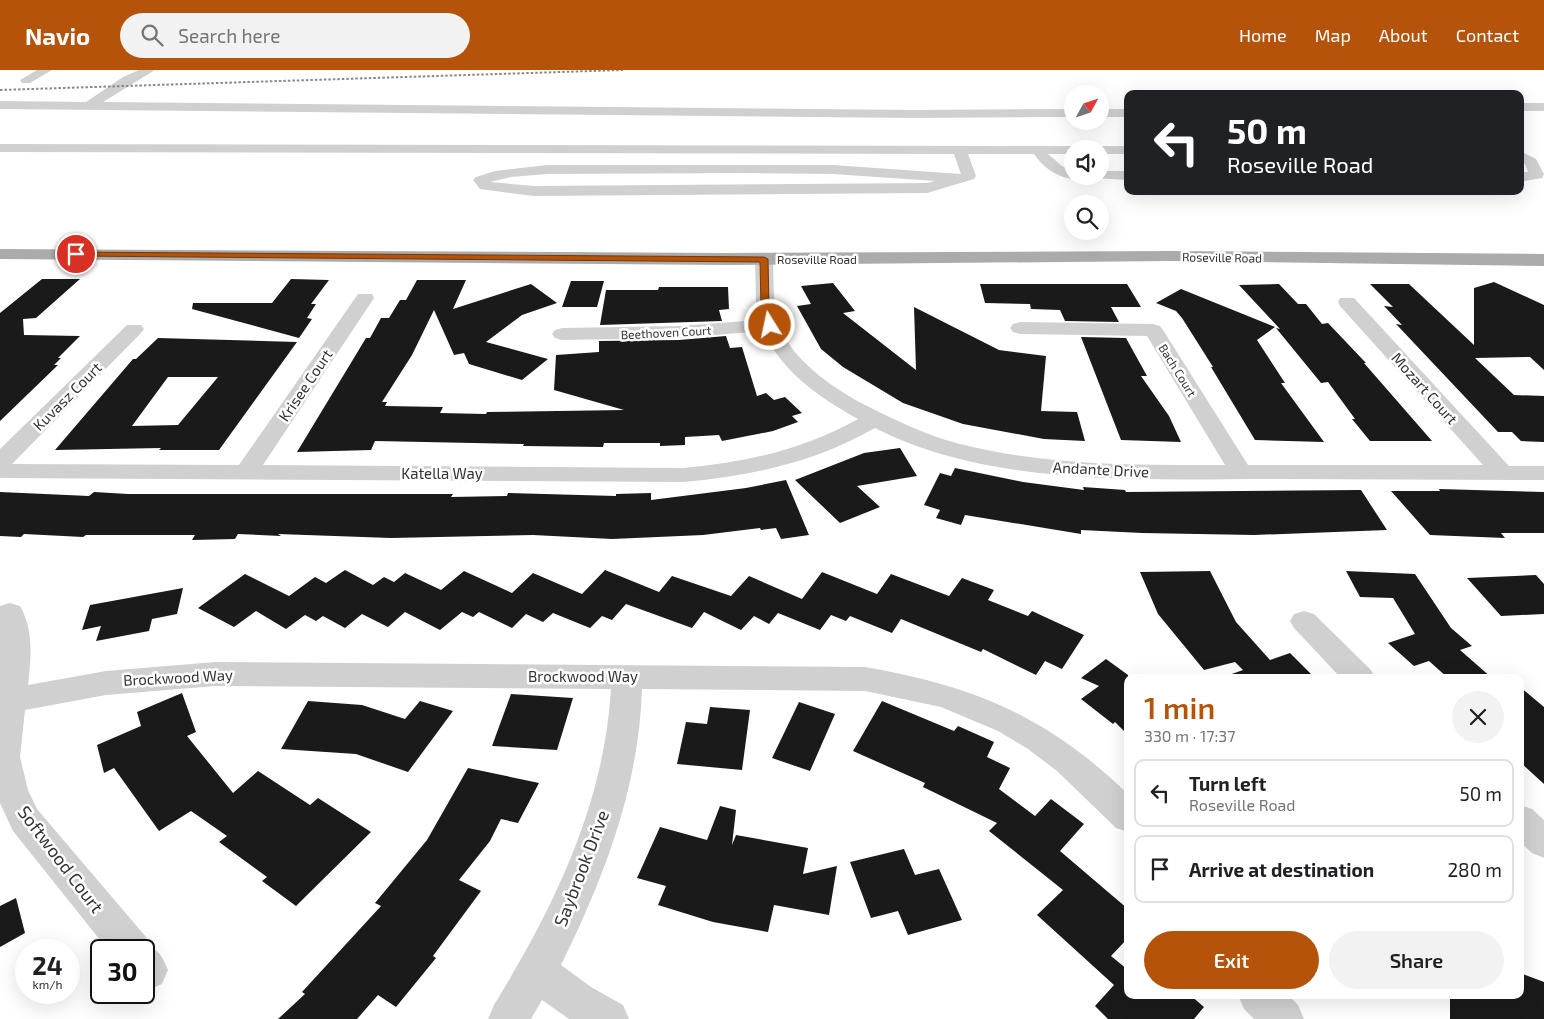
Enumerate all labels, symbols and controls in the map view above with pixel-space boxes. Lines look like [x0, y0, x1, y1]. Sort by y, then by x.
search box [120, 13, 470, 58]
text: Navio [25, 21, 90, 50]
icon: search [138, 21, 166, 49]
text: Search here [178, 24, 280, 47]
text: Home [1239, 24, 1287, 46]
text: Map [1315, 24, 1351, 46]
text: About [1379, 24, 1428, 46]
text: Contact [1456, 24, 1519, 46]
north arrow [1064, 85, 1109, 130]
map controls [1064, 85, 1109, 240]
text: 50 m [1227, 109, 1307, 151]
icon: left [1144, 110, 1209, 175]
button: sound [1064, 140, 1109, 185]
text: Roseville Road [1227, 151, 1373, 177]
button: search [1064, 195, 1109, 240]
pin [55, 233, 97, 275]
icon: arrive [62, 240, 90, 268]
street label: Roseville Road [1182, 249, 1262, 265]
street label: Roseville Road [777, 252, 857, 266]
position arrow [743, 298, 795, 350]
street label: Beethoven Court [620, 323, 712, 341]
street label: Bach Court [1156, 341, 1200, 399]
street label: Krisee Court [274, 345, 336, 424]
street label: Mozart Court [1388, 349, 1462, 428]
street label: Kuvasz Court [29, 358, 105, 434]
street label: Andante Drive [1052, 457, 1150, 481]
street label: Katella Way [401, 464, 483, 482]
street label: Brockwood Way [123, 665, 233, 689]
street label: Brockwood Way [528, 667, 638, 685]
text: 1 min [1144, 689, 1215, 725]
button: close [1452, 691, 1504, 743]
text: 330 m · 17:37 [1144, 726, 1235, 745]
text: Turn left [1189, 772, 1266, 795]
icon: left [1146, 779, 1174, 807]
text: 50 m [1459, 782, 1502, 805]
text: Roseville Road [1189, 795, 1296, 814]
street label: Softwood Court [14, 801, 108, 917]
street label: Saybrook Drive [549, 807, 613, 929]
icon: arrive [1146, 855, 1174, 883]
text: Arrive at destination [1189, 858, 1374, 881]
text: 280 m [1447, 858, 1502, 881]
button: Exit [1144, 931, 1319, 989]
button: Share [1329, 931, 1504, 989]
speed limit sign: 30 [90, 939, 155, 1004]
text: 24 [32, 950, 63, 980]
text: km/h [33, 977, 62, 991]

